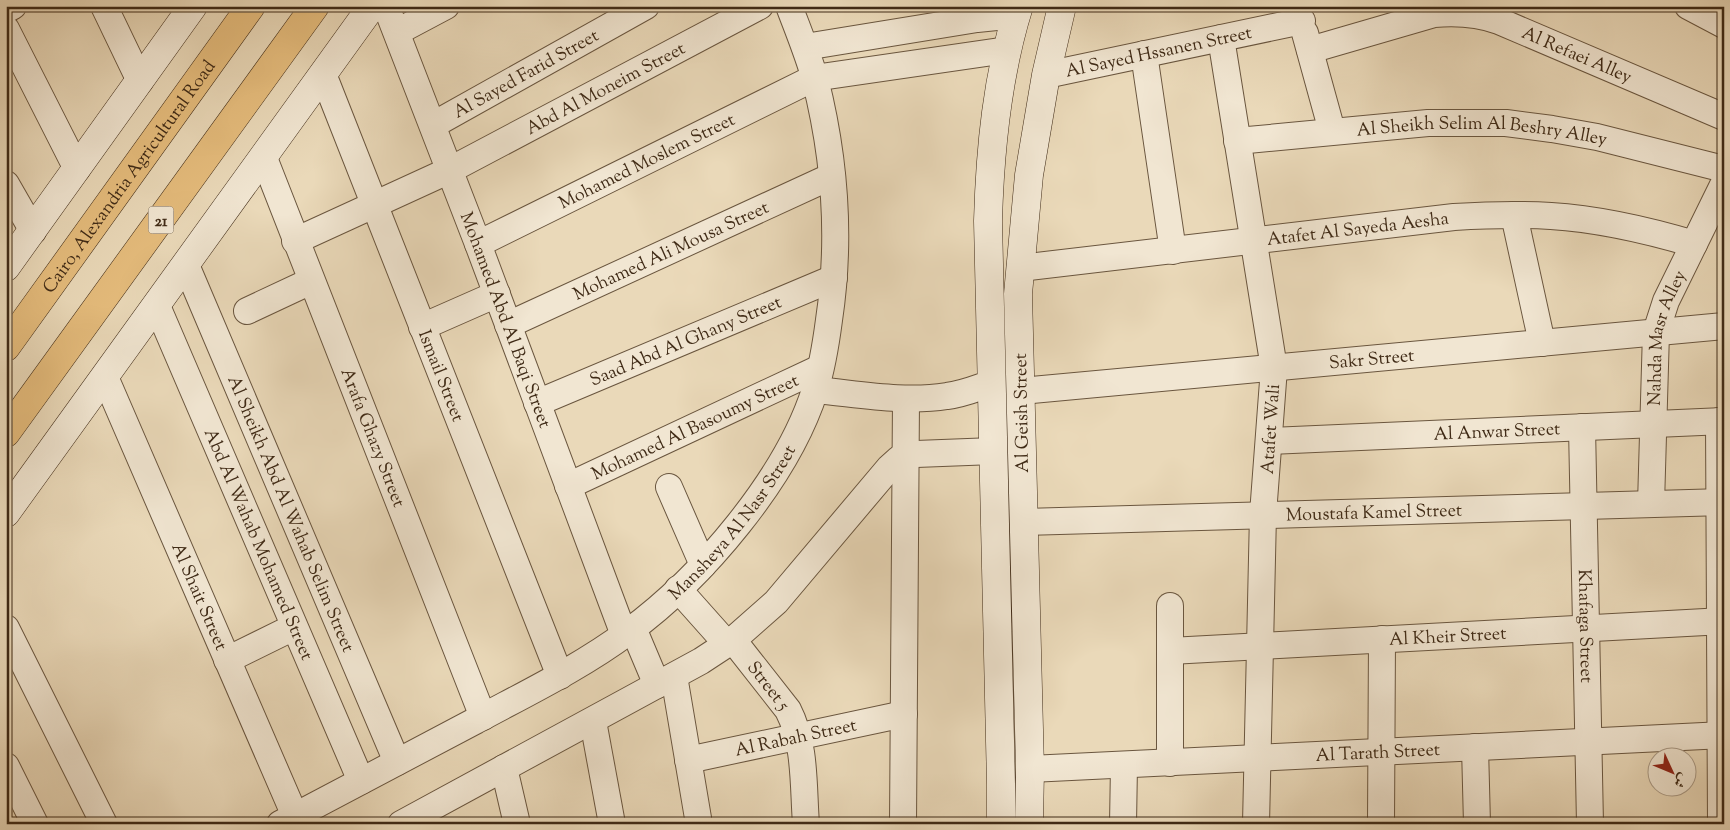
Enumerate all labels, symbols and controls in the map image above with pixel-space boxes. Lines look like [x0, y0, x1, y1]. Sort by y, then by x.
street label: Al Sayed Hssanen Street [1063, 21, 1255, 86]
street label: Al Refaei Alley [1517, 21, 1636, 91]
street label: Al Sayed Farid Street [449, 24, 604, 126]
street label: Abd Al Moneim Street [522, 37, 690, 143]
street label: Cairo, Alexandria Agricultural Road [37, 56, 223, 300]
street label: Mohamed Moslem Street [555, 108, 740, 217]
street label: Al Sheikh Selim Al Beshry Alley [1355, 112, 1610, 154]
street label: Mohamed Ali Mousa Street [569, 196, 774, 308]
road number: 21 [148, 206, 174, 234]
street label: Atafet Al Sayeda Aesha [1266, 207, 1450, 254]
street label: Mohamed Abd Al Baqi Street [452, 209, 557, 432]
street label: Nahda Masr Alley [1643, 266, 1694, 406]
street label: Saad Abd Al Ghany Street [586, 290, 786, 394]
street label: Ismail Street [410, 326, 470, 426]
street label: Sakr Street [1328, 344, 1416, 377]
street label: Al Geish Street [1009, 353, 1037, 473]
street label: Arafa Ghazy Street [333, 365, 411, 511]
street label: Mohamed Al Basoumy Street [588, 369, 804, 488]
street label: Al Sheikh Abd Al Wahab Selim Street [219, 372, 360, 657]
street label: Atafet Wali [1256, 383, 1288, 475]
street label: Al Anwar Street [1433, 417, 1561, 449]
street label: Abd Al Wahab Mohamed Street [196, 425, 319, 665]
street label: Mansheya Al Nasr Street [664, 441, 804, 607]
street label: Moustafa Kamel Street [1285, 498, 1462, 530]
street label: Al Shait Street [163, 539, 233, 655]
street label: Khafaga Street [1570, 569, 1598, 683]
street label: Al Kheir Street [1388, 622, 1507, 654]
street label: Street 5 [740, 657, 795, 717]
street label: Al Rabah Street [733, 713, 859, 765]
street label: Al Tarath Street [1315, 738, 1441, 770]
north arrow [1648, 748, 1698, 798]
text: ش [1668, 768, 1692, 792]

